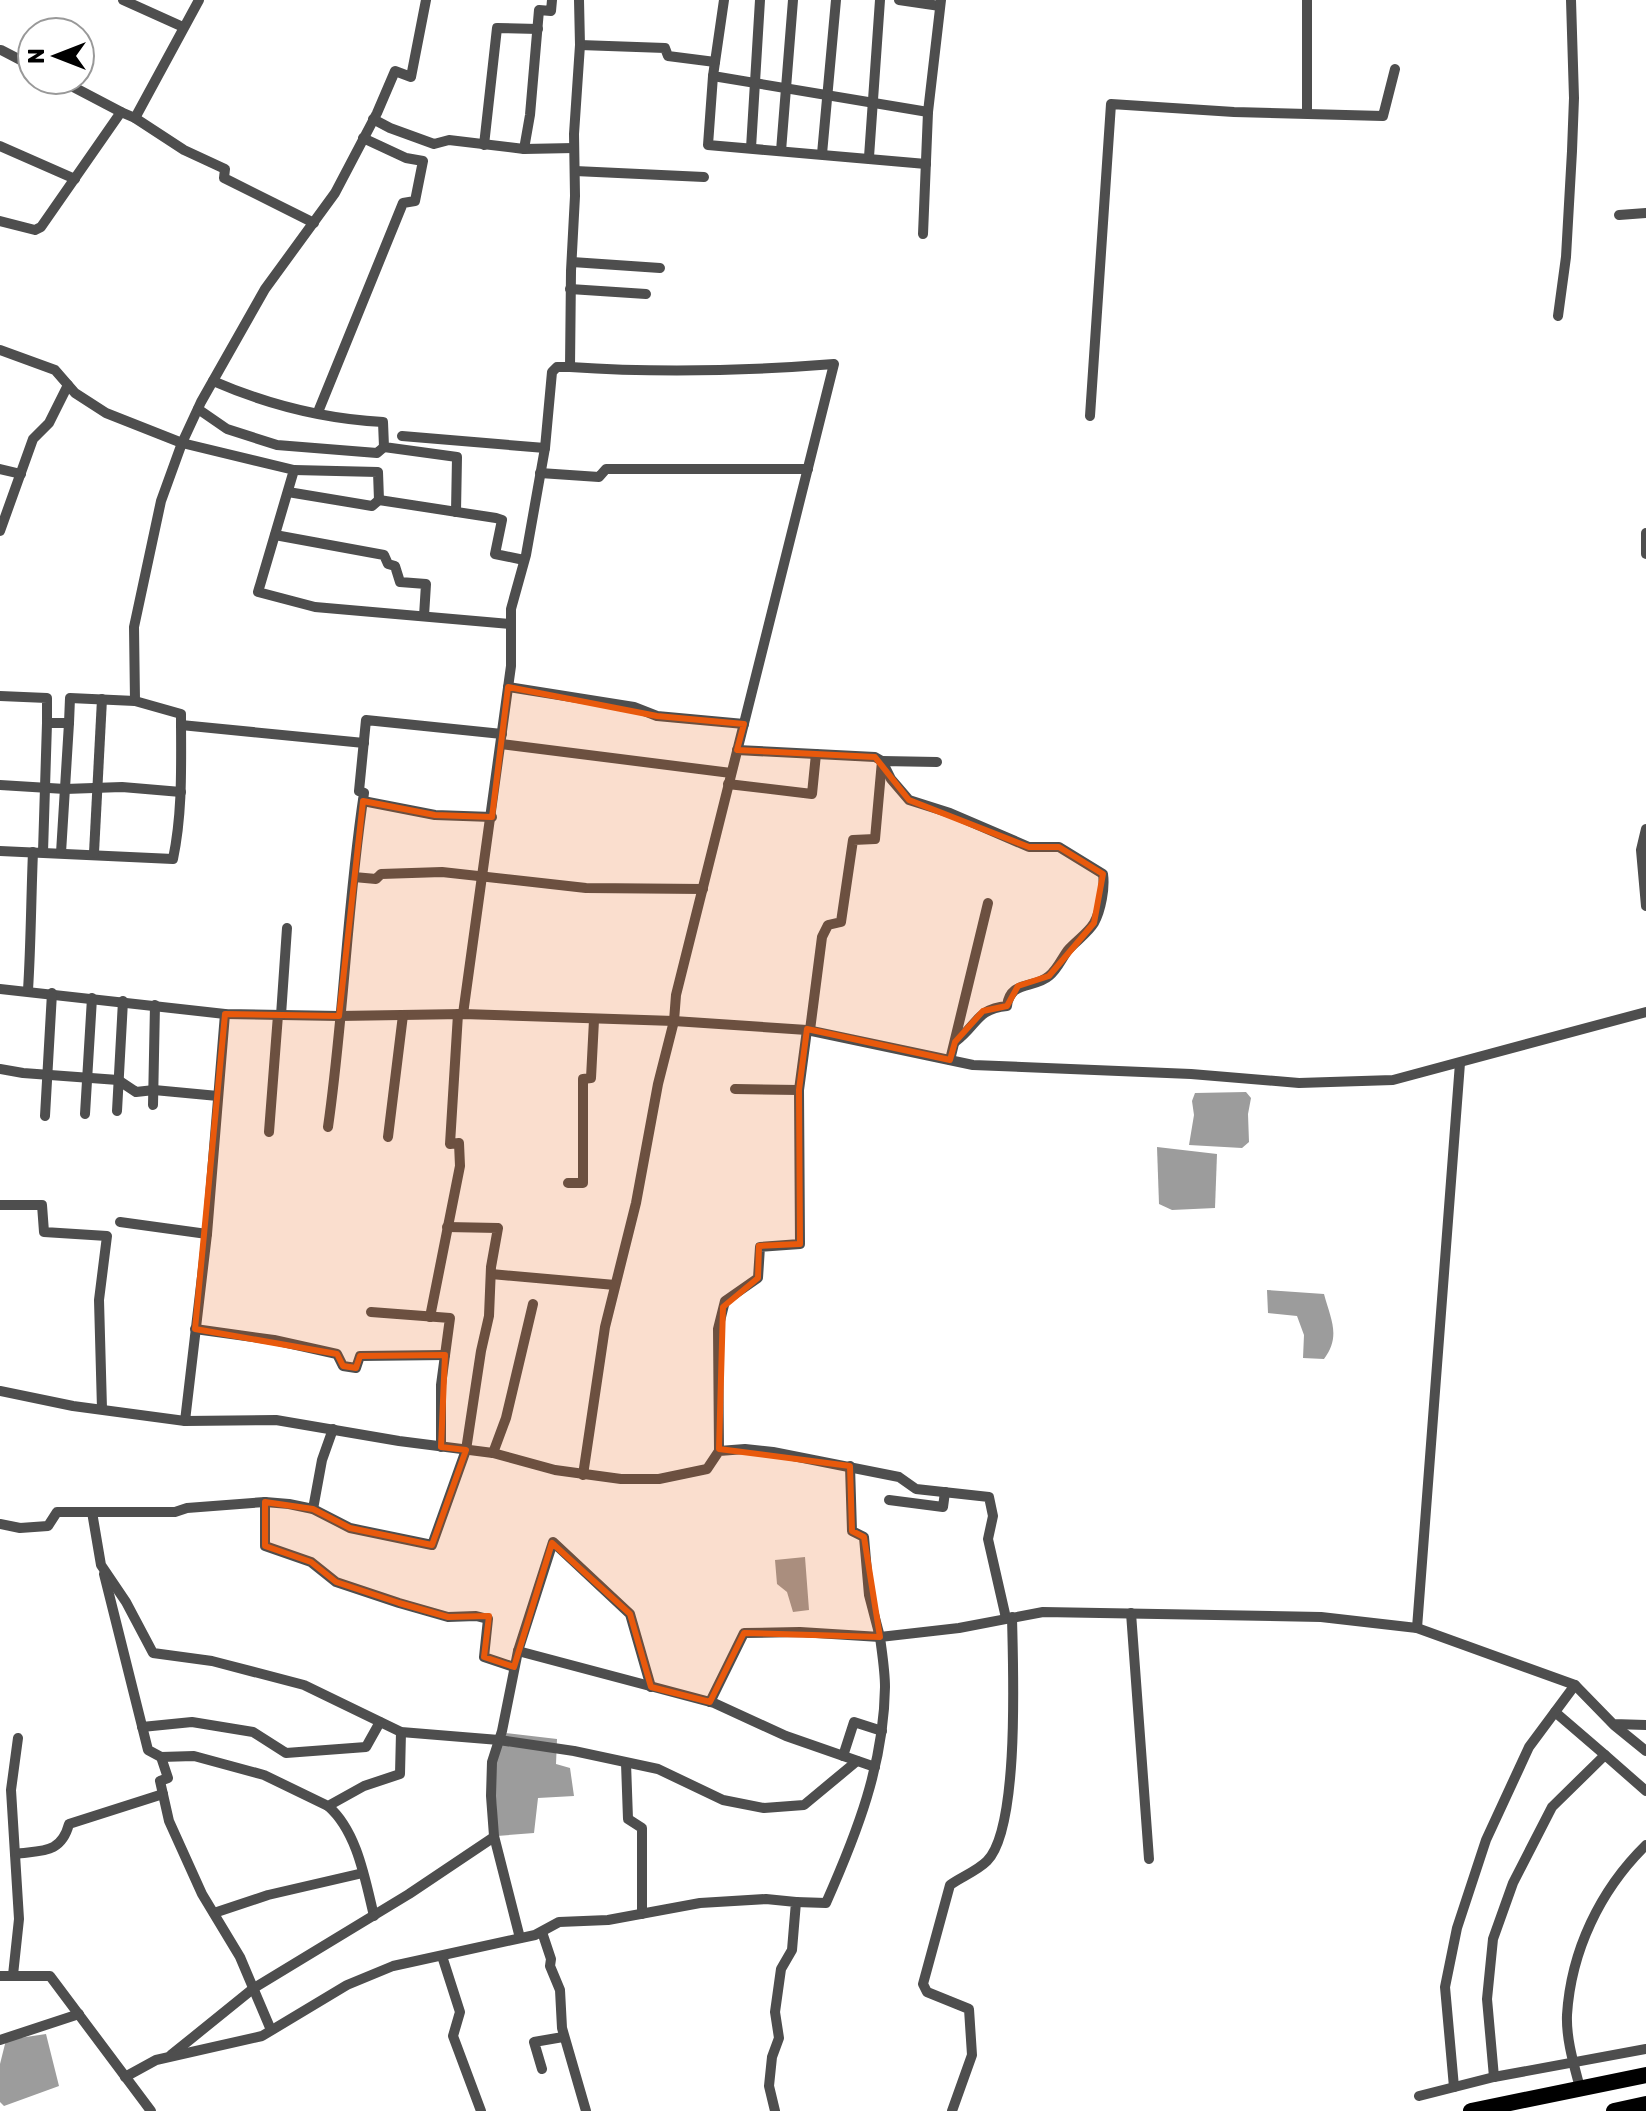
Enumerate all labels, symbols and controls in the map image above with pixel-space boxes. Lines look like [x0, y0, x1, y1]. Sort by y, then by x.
north arrow [16, 16, 96, 96]
text: N [23, 48, 50, 64]

